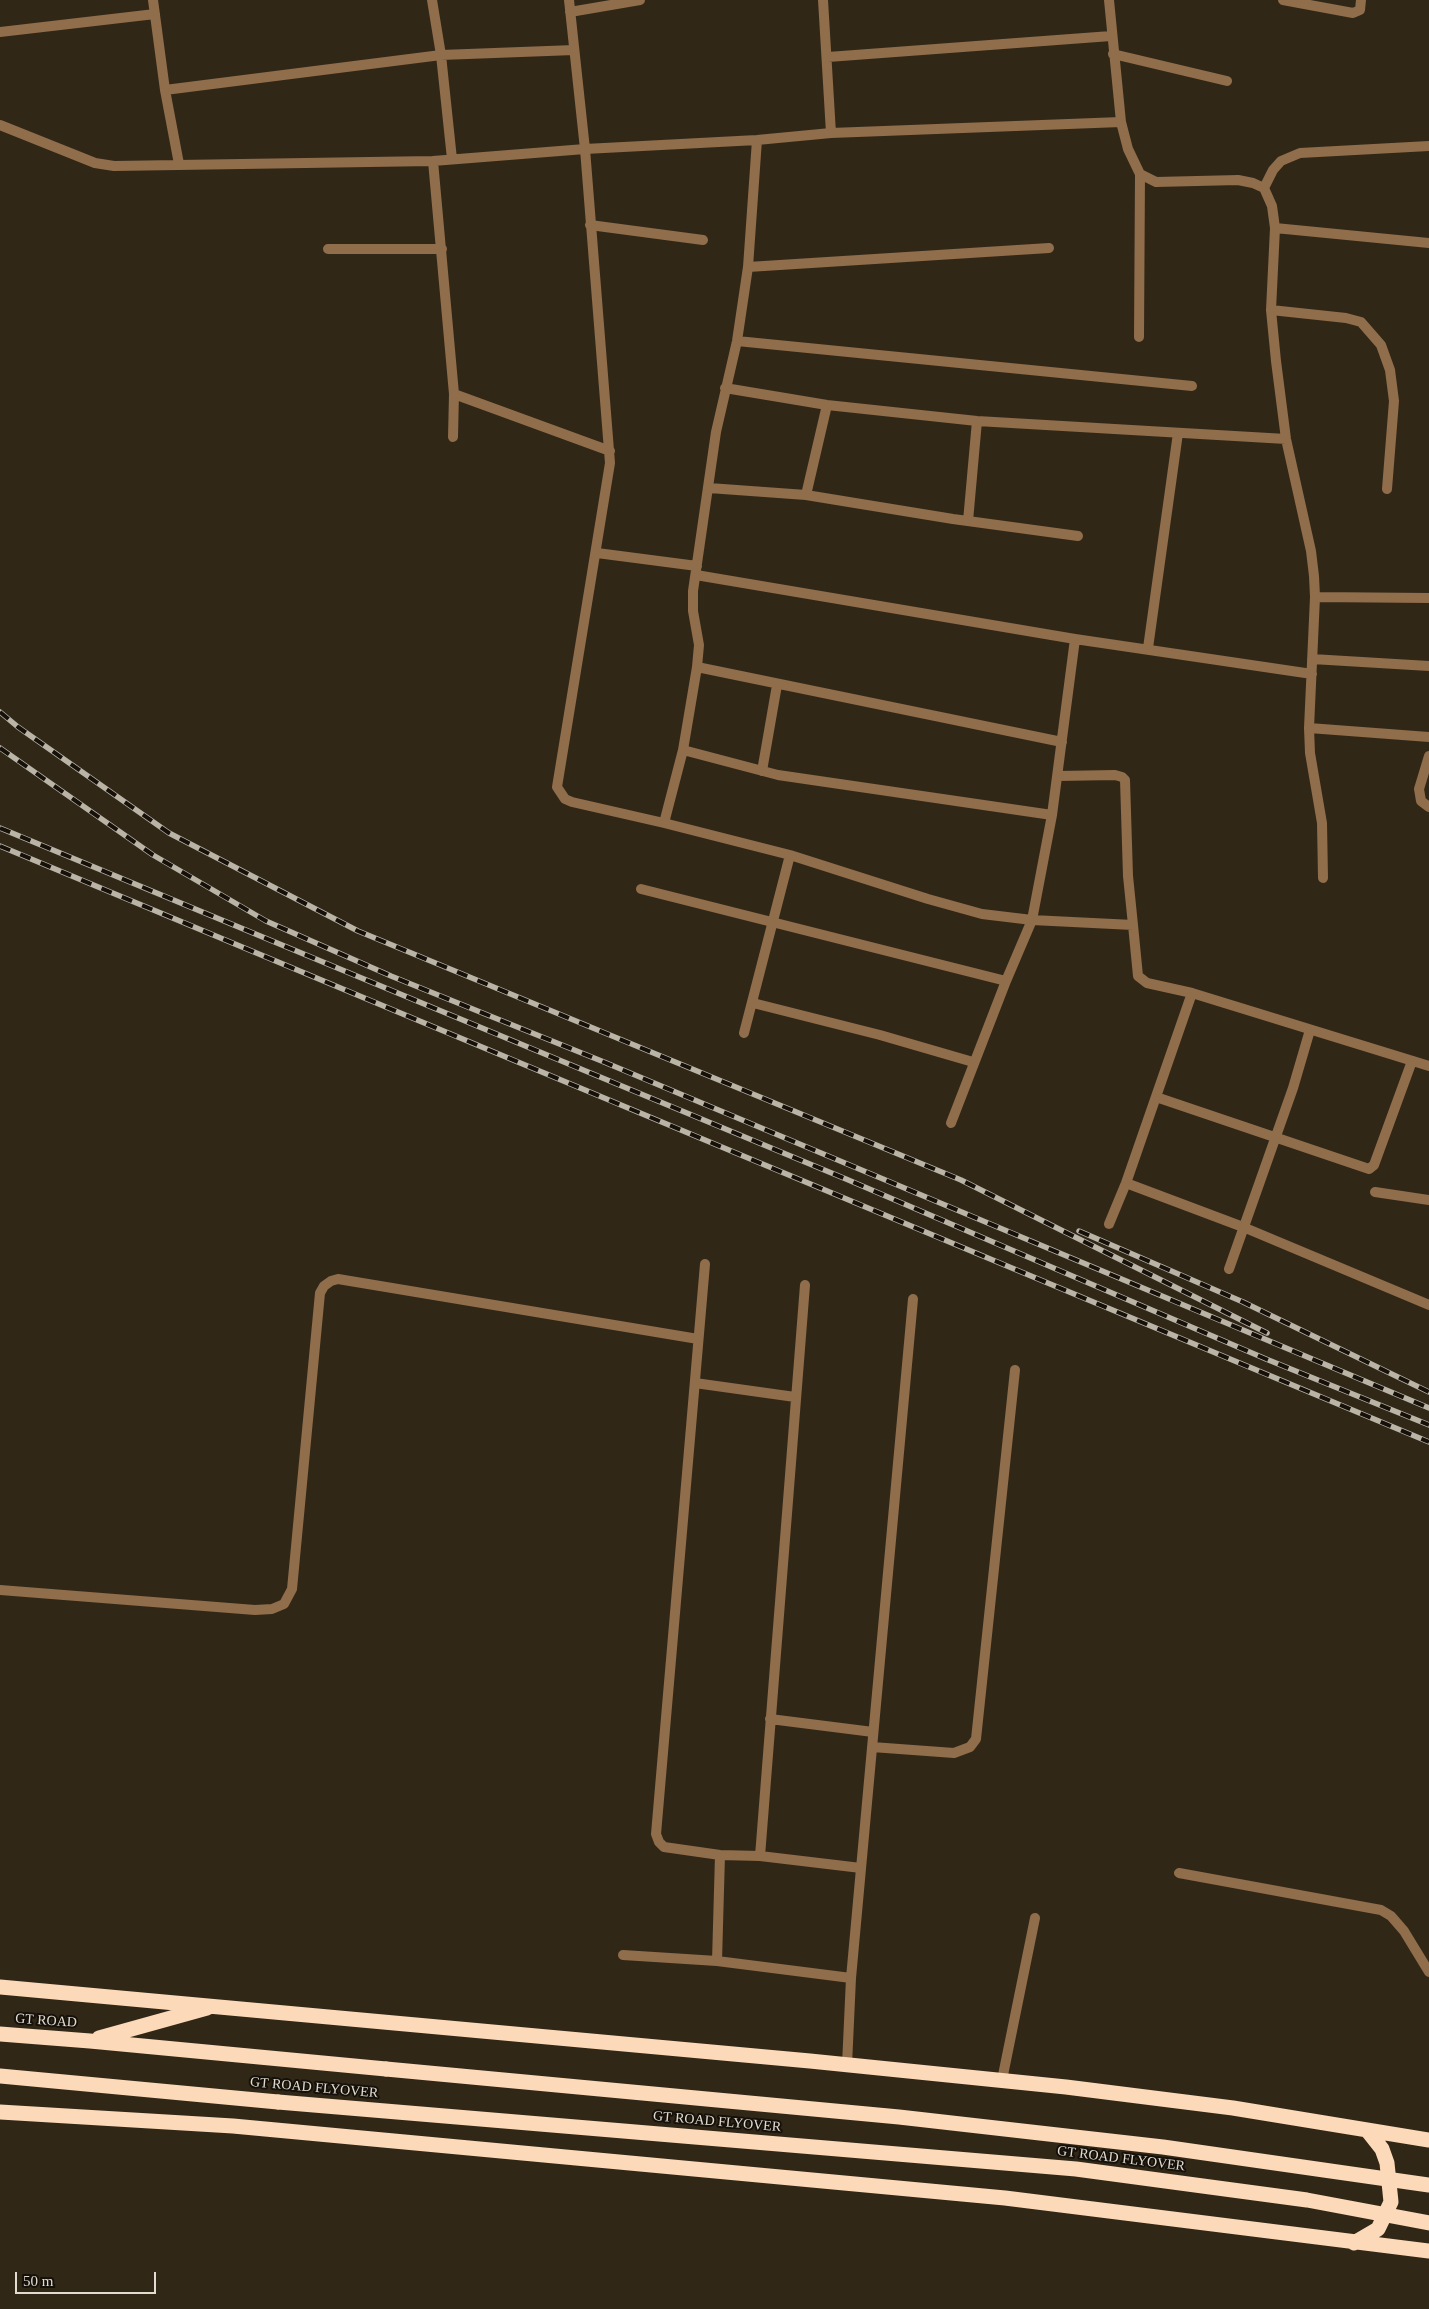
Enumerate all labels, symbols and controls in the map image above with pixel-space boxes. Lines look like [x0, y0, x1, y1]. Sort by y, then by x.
street label: GT ROAD [15, 2011, 77, 2031]
street label: GT ROAD FLYOVER [253, 2074, 375, 2102]
street label: GT ROAD FLYOVER [656, 2108, 778, 2136]
street label: GT ROAD FLYOVER [1060, 2143, 1182, 2175]
scale bar [18, 2262, 159, 2294]
text: 50 m [23, 2273, 53, 2289]

